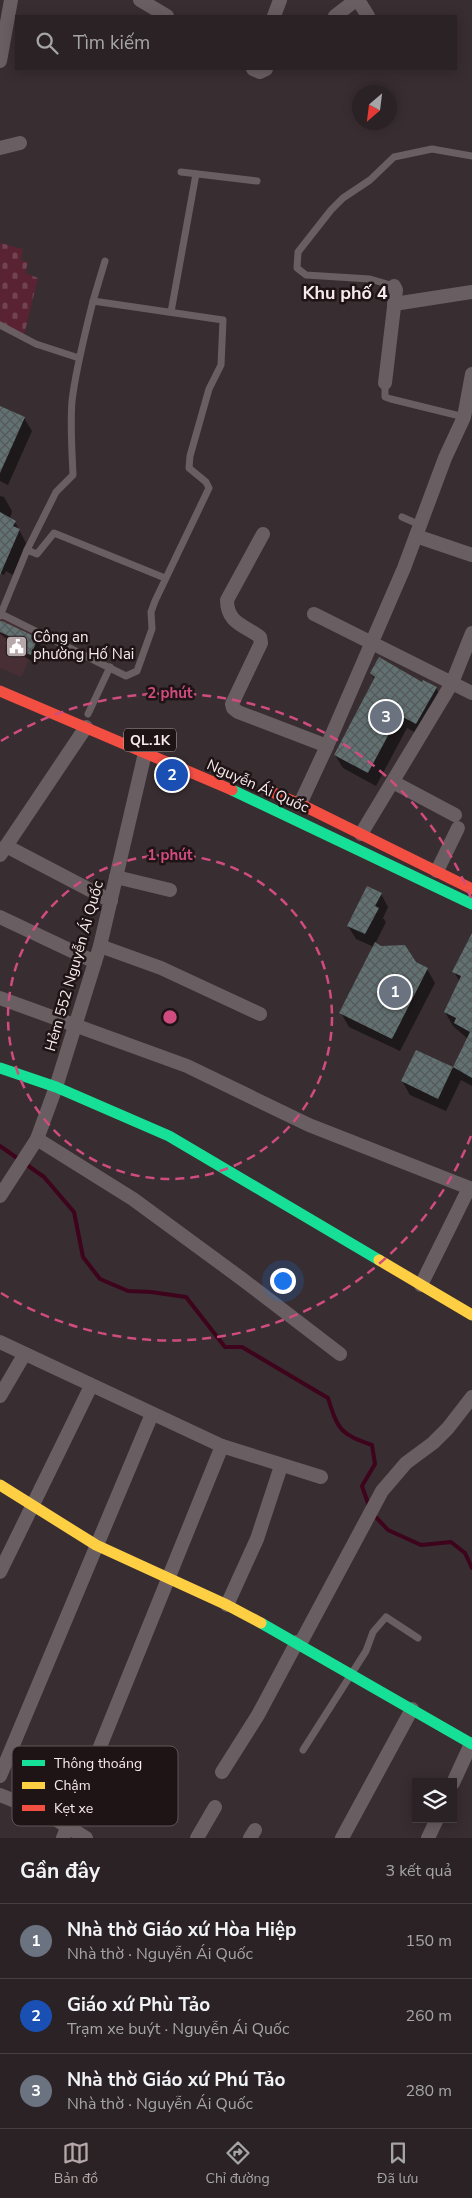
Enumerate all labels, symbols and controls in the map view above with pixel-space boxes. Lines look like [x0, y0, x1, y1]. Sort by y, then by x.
search box [15, 15, 457, 70]
icon: search [33, 29, 61, 57]
text: Tìm kiếm [73, 30, 150, 56]
north arrow [352, 85, 397, 130]
district label: Khu phố 4 [302, 281, 388, 305]
place label: Công an phường Hố Nai [33, 627, 134, 664]
public building icon: Công an phường Hố Nai [5, 634, 29, 658]
text: 2 phút [147, 683, 193, 703]
pin: 3 [370, 698, 402, 736]
road number: QL.1K [124, 728, 176, 752]
street label: Nguyễn Ái Quốc [204, 755, 312, 817]
pin: 2 [156, 756, 188, 794]
text: 1 phút [147, 845, 193, 865]
street label: Hẻm 552 Nguyễn Ái Quốc [40, 878, 108, 1054]
pin: 1 [379, 973, 411, 1011]
centre of rings [161, 1008, 179, 1026]
your location [270, 1268, 296, 1294]
legend [12, 1746, 178, 1826]
text: Thông thoáng [54, 1754, 142, 1773]
text: Chậm [54, 1776, 91, 1795]
map controls [412, 1778, 457, 1823]
button: layers [412, 1778, 457, 1823]
text: Kẹt xe [54, 1799, 93, 1818]
text: Gần đây [20, 1857, 100, 1885]
text: 3 kết quả [385, 1860, 452, 1882]
text: Nhà thờ Giáo xứ Hòa Hiệp [67, 1917, 297, 1943]
text: 1 [31, 1930, 41, 1952]
text: 150 m [405, 1930, 452, 1952]
text: Nhà thờ · Nguyễn Ái Quốc [67, 1943, 253, 1965]
text: Giáo xứ Phù Tảo [67, 1992, 210, 2018]
text: 2 [31, 2005, 41, 2027]
text: 260 m [405, 2005, 452, 2027]
text: Trạm xe buýt · Nguyễn Ái Quốc [67, 2018, 289, 2040]
text: Nhà thờ Giáo xứ Phú Tảo [67, 2067, 285, 2093]
text: 3 [31, 2080, 41, 2102]
text: 280 m [405, 2080, 452, 2102]
text: Nhà thờ · Nguyễn Ái Quốc [67, 2093, 253, 2115]
tab: Bản đồ [54, 2139, 98, 2188]
tab: Chỉ đường [205, 2139, 270, 2188]
tab: Đã lưu [377, 2139, 418, 2188]

